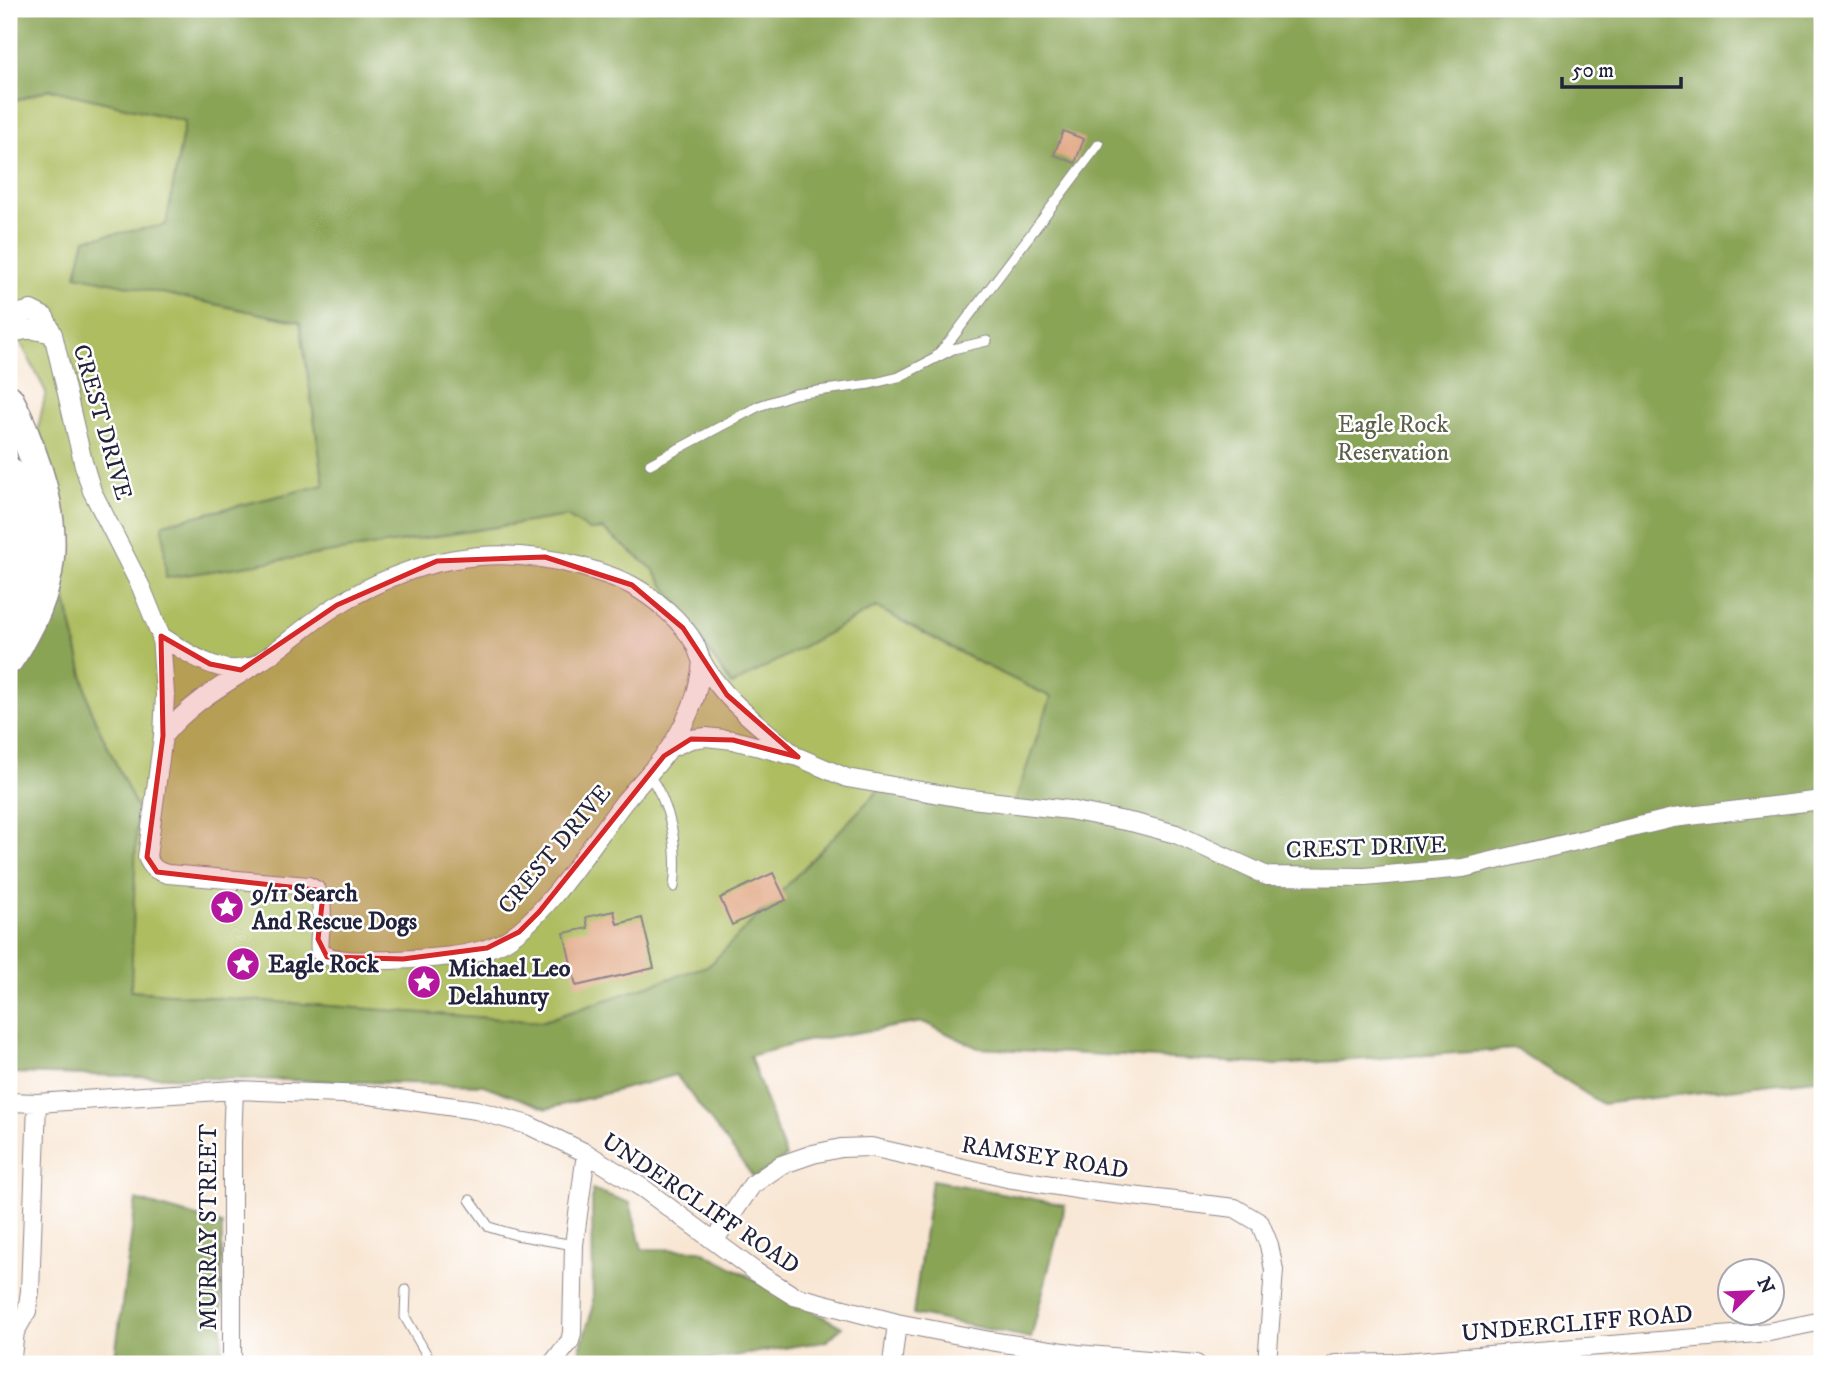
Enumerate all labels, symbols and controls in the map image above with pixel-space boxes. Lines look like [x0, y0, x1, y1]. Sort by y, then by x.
scale bar [1562, 46, 1680, 90]
text: 50 m [1572, 58, 1614, 84]
street label: CREST DRIVE [65, 341, 139, 504]
park label: Eagle Rock Reservation [1337, 410, 1449, 468]
street label: CREST DRIVE [492, 779, 618, 921]
street label: CREST DRIVE [1285, 830, 1447, 866]
place label: 9/11 Search And Rescue Dogs [250, 879, 417, 937]
place icon: 9/11 Search And Rescue Dogs [208, 888, 246, 926]
place icon: Eagle Rock [224, 945, 262, 983]
place label: Eagle Rock [268, 950, 380, 980]
place label: Michael Leo Delahunty [448, 954, 571, 1012]
place icon: Michael Leo Delahunty [405, 963, 443, 1001]
street label: MURRAY STREET [194, 1124, 224, 1330]
street label: UNDERCLIFF ROAD [596, 1127, 805, 1281]
street label: RAMSEY ROAD [959, 1130, 1131, 1186]
north arrow [1716, 1258, 1786, 1328]
text: N [1751, 1274, 1779, 1298]
street label: UNDERCLIFF ROAD [1460, 1299, 1694, 1349]

